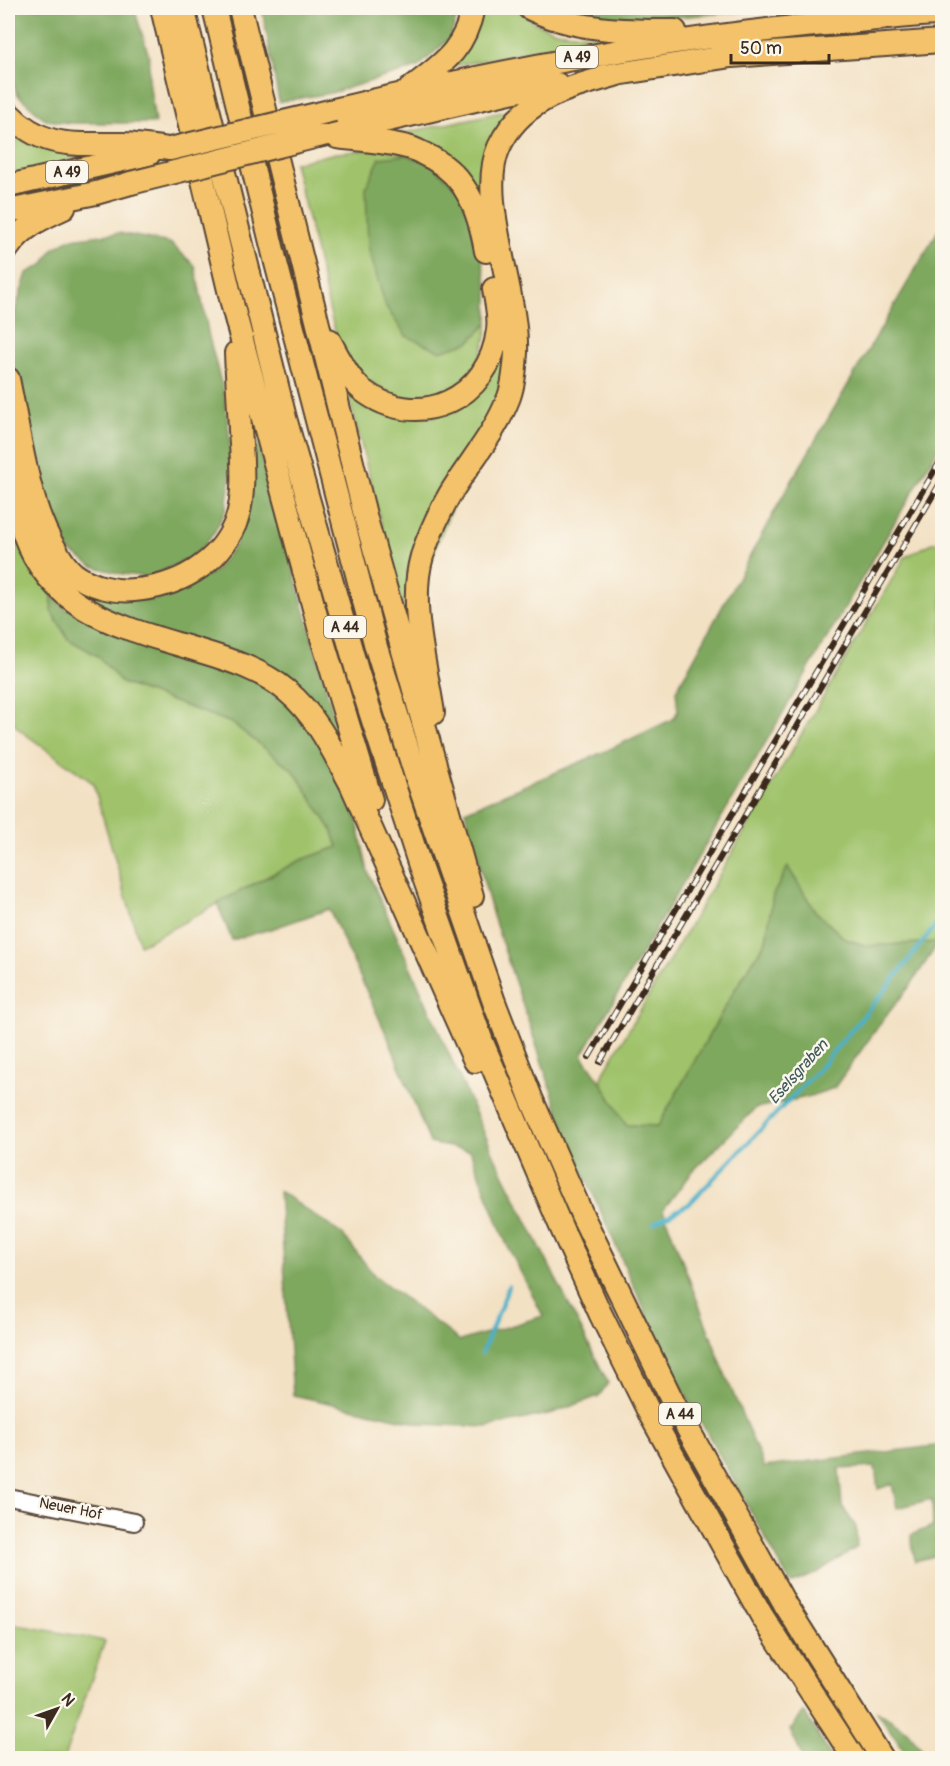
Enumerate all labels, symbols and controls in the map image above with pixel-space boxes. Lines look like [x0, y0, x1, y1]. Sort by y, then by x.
scale bar [731, 27, 828, 65]
text: 50 m [740, 37, 782, 60]
road number: A 49 [556, 46, 598, 68]
road number: A 49 [46, 161, 88, 183]
road number: A 44 [324, 616, 366, 638]
water label: Eselsgraben [764, 1035, 833, 1108]
road number: A 44 [659, 1403, 701, 1425]
street label: Neuer Hof [37, 1493, 105, 1525]
north arrow [27, 1679, 87, 1739]
text: N [57, 1689, 79, 1711]

